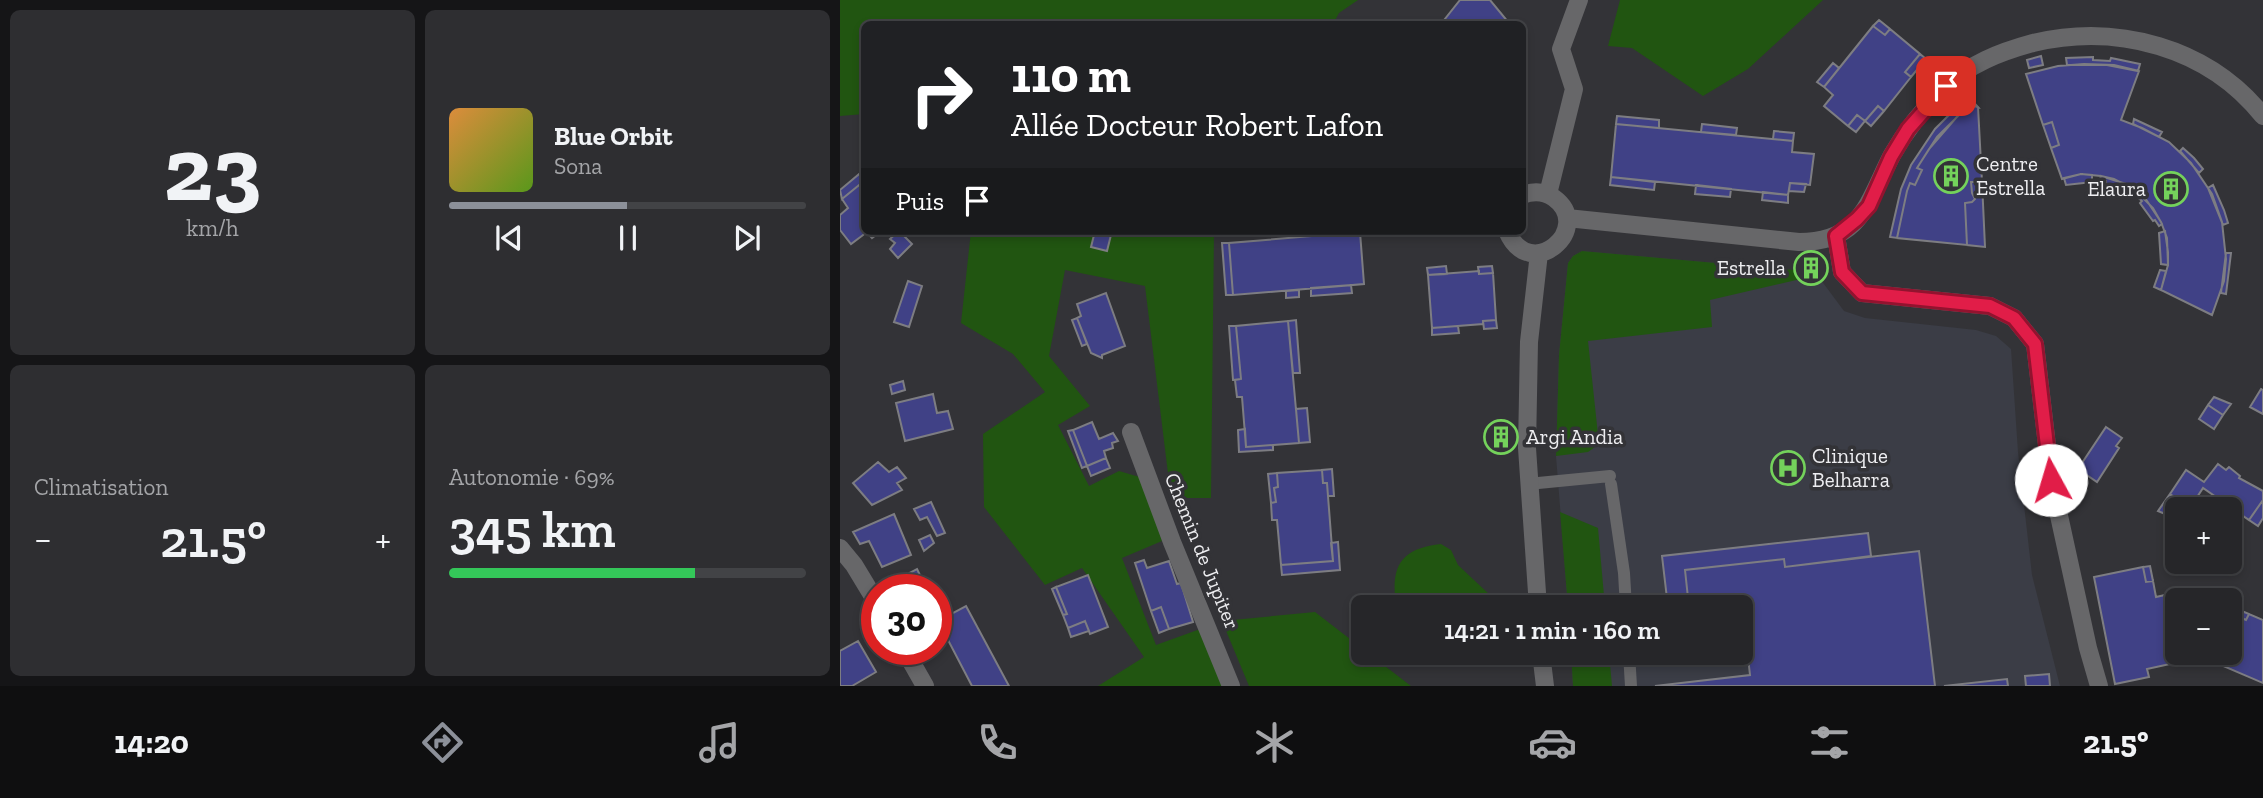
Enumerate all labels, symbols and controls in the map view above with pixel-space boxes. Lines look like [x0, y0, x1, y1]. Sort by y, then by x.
text: 110 m [1011, 46, 1131, 105]
icon: right [896, 49, 987, 140]
pin [1916, 56, 1976, 116]
icon: arrive [1927, 67, 1965, 105]
text: Allée Docteur Robert Lafon [1011, 106, 1383, 144]
text: 23 [164, 114, 261, 223]
text: Blue Orbit [554, 120, 673, 152]
place label: Centre Estrella [1976, 151, 2045, 200]
text: Sona [554, 152, 602, 180]
building icon: Centre Estrella [1932, 157, 1970, 195]
building icon: Elaura [2152, 170, 2190, 208]
place label: Elaura [2087, 176, 2146, 201]
icon: arrive [958, 182, 996, 220]
text: Puis [896, 185, 944, 217]
text: km/h [186, 214, 239, 242]
icon: previous [490, 219, 528, 257]
icon: pause [609, 219, 647, 257]
icon: next [728, 219, 766, 257]
building icon: Estrella [1792, 249, 1830, 287]
place label: Estrella [1717, 255, 1786, 280]
building icon: Argi Andia [1482, 418, 1520, 456]
place label: Argi Andia [1526, 424, 1623, 449]
place label: Clinique Belharra [1812, 443, 1890, 492]
position arrow [2014, 443, 2088, 517]
hospital icon: Clinique Belharra [1769, 449, 1807, 487]
text: Autonomie · 69% [449, 463, 615, 491]
street label: Chemin de Jupiter [1160, 469, 1245, 633]
text: Climatisation [34, 473, 168, 501]
map controls [2165, 497, 2242, 665]
button: + [2165, 497, 2242, 574]
text: 345 km [449, 498, 616, 560]
text: 21.5° [160, 508, 266, 570]
text: − [34, 516, 52, 562]
text: + [375, 516, 391, 562]
speed limit sign: 30 [861, 574, 952, 665]
button: − [2165, 588, 2242, 665]
text: 14:21 · 1 min · 160 m [1444, 614, 1660, 646]
icon: directions [418, 718, 467, 767]
icon: music [695, 718, 744, 767]
icon: phone [973, 718, 1022, 767]
icon: climate [1250, 718, 1299, 767]
icon: car [1528, 718, 1577, 767]
icon: filters [1805, 718, 1854, 767]
text: 14:20 [114, 723, 189, 761]
text: 21.5° [2083, 723, 2149, 761]

